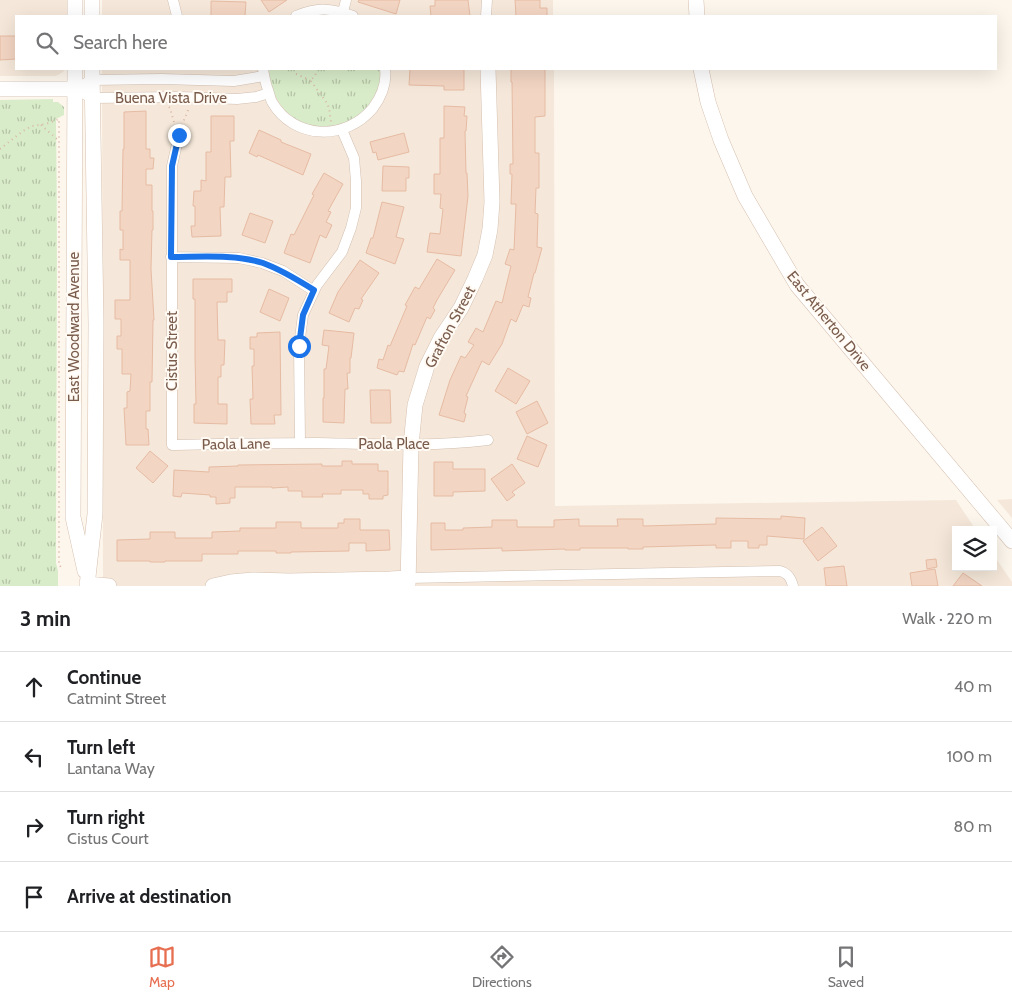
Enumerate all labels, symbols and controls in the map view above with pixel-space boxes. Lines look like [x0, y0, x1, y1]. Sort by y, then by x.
search box [15, 15, 997, 70]
icon: search [33, 29, 61, 57]
text: Search here [73, 31, 167, 54]
street label: Buena Vista Drive [115, 89, 227, 107]
route end [168, 124, 191, 147]
street label: East Woodward Avenue [65, 251, 83, 402]
street label: East Atherton Drive [783, 267, 875, 375]
street label: Grafton Street [421, 283, 479, 371]
street label: Cistus Street [163, 311, 181, 391]
route start [288, 335, 311, 358]
street label: Paola Lane [201, 434, 271, 454]
street label: Paola Place [358, 435, 430, 453]
map controls [952, 526, 997, 571]
button: layers [952, 526, 997, 571]
text: 3 min [20, 606, 71, 631]
text: Walk · 220 m [902, 609, 992, 628]
text: Continue [67, 666, 141, 689]
icon: ahead [20, 673, 48, 701]
text: 40 m [954, 677, 992, 696]
text: Catmint Street [67, 689, 166, 708]
text: Turn left [67, 736, 135, 759]
icon: left [20, 743, 48, 771]
text: 100 m [947, 747, 992, 766]
text: Lantana Way [67, 759, 155, 778]
text: Turn right [67, 806, 145, 829]
icon: right [20, 813, 48, 841]
text: 80 m [954, 817, 992, 836]
text: Cistus Court [67, 829, 149, 848]
icon: arrive [20, 883, 48, 911]
text: Arrive at destination [67, 885, 231, 908]
tab: Map [148, 943, 176, 991]
tab: Directions [472, 943, 532, 991]
tab: Saved [828, 943, 864, 991]

